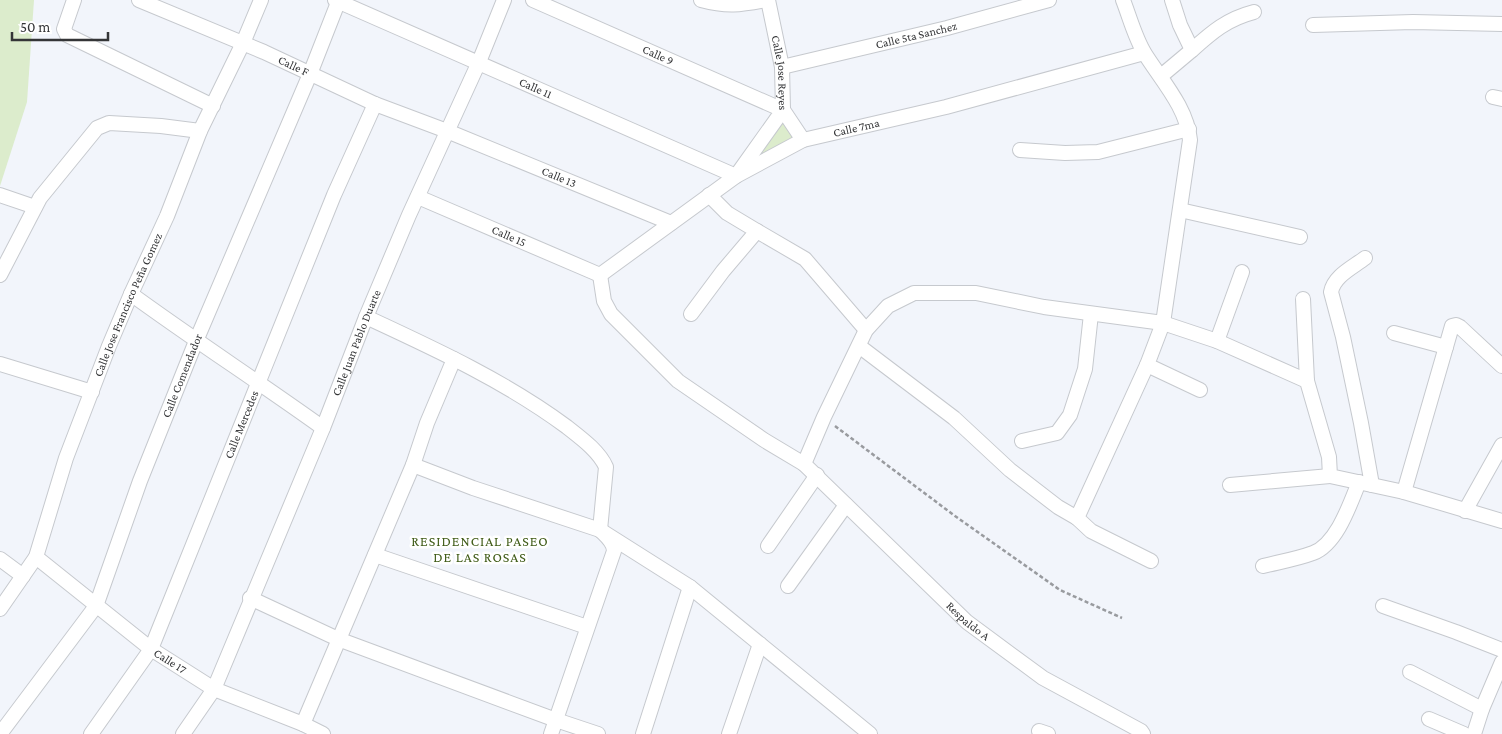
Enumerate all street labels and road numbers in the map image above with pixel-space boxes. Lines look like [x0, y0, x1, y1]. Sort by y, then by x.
street label: Calle 5ta Sanchez [874, 19, 959, 52]
street label: Calle Jose Reyes [769, 34, 790, 111]
street label: Calle 9 [640, 42, 676, 68]
street label: Calle F [276, 53, 311, 79]
street label: Calle 11 [517, 75, 554, 101]
street label: Calle 7ma [832, 115, 881, 140]
street label: Calle 13 [540, 164, 579, 190]
street label: Calle 15 [490, 222, 528, 250]
street label: Calle Jose Francisco Peña Gomez [91, 231, 165, 379]
street label: Calle Juan Pablo Duarte [329, 288, 384, 398]
street label: Calle Comendador [159, 331, 206, 420]
street label: Calle Mercedes [221, 388, 262, 461]
street label: Respaldo A [943, 599, 993, 644]
street label: Calle 17 [151, 646, 190, 677]

